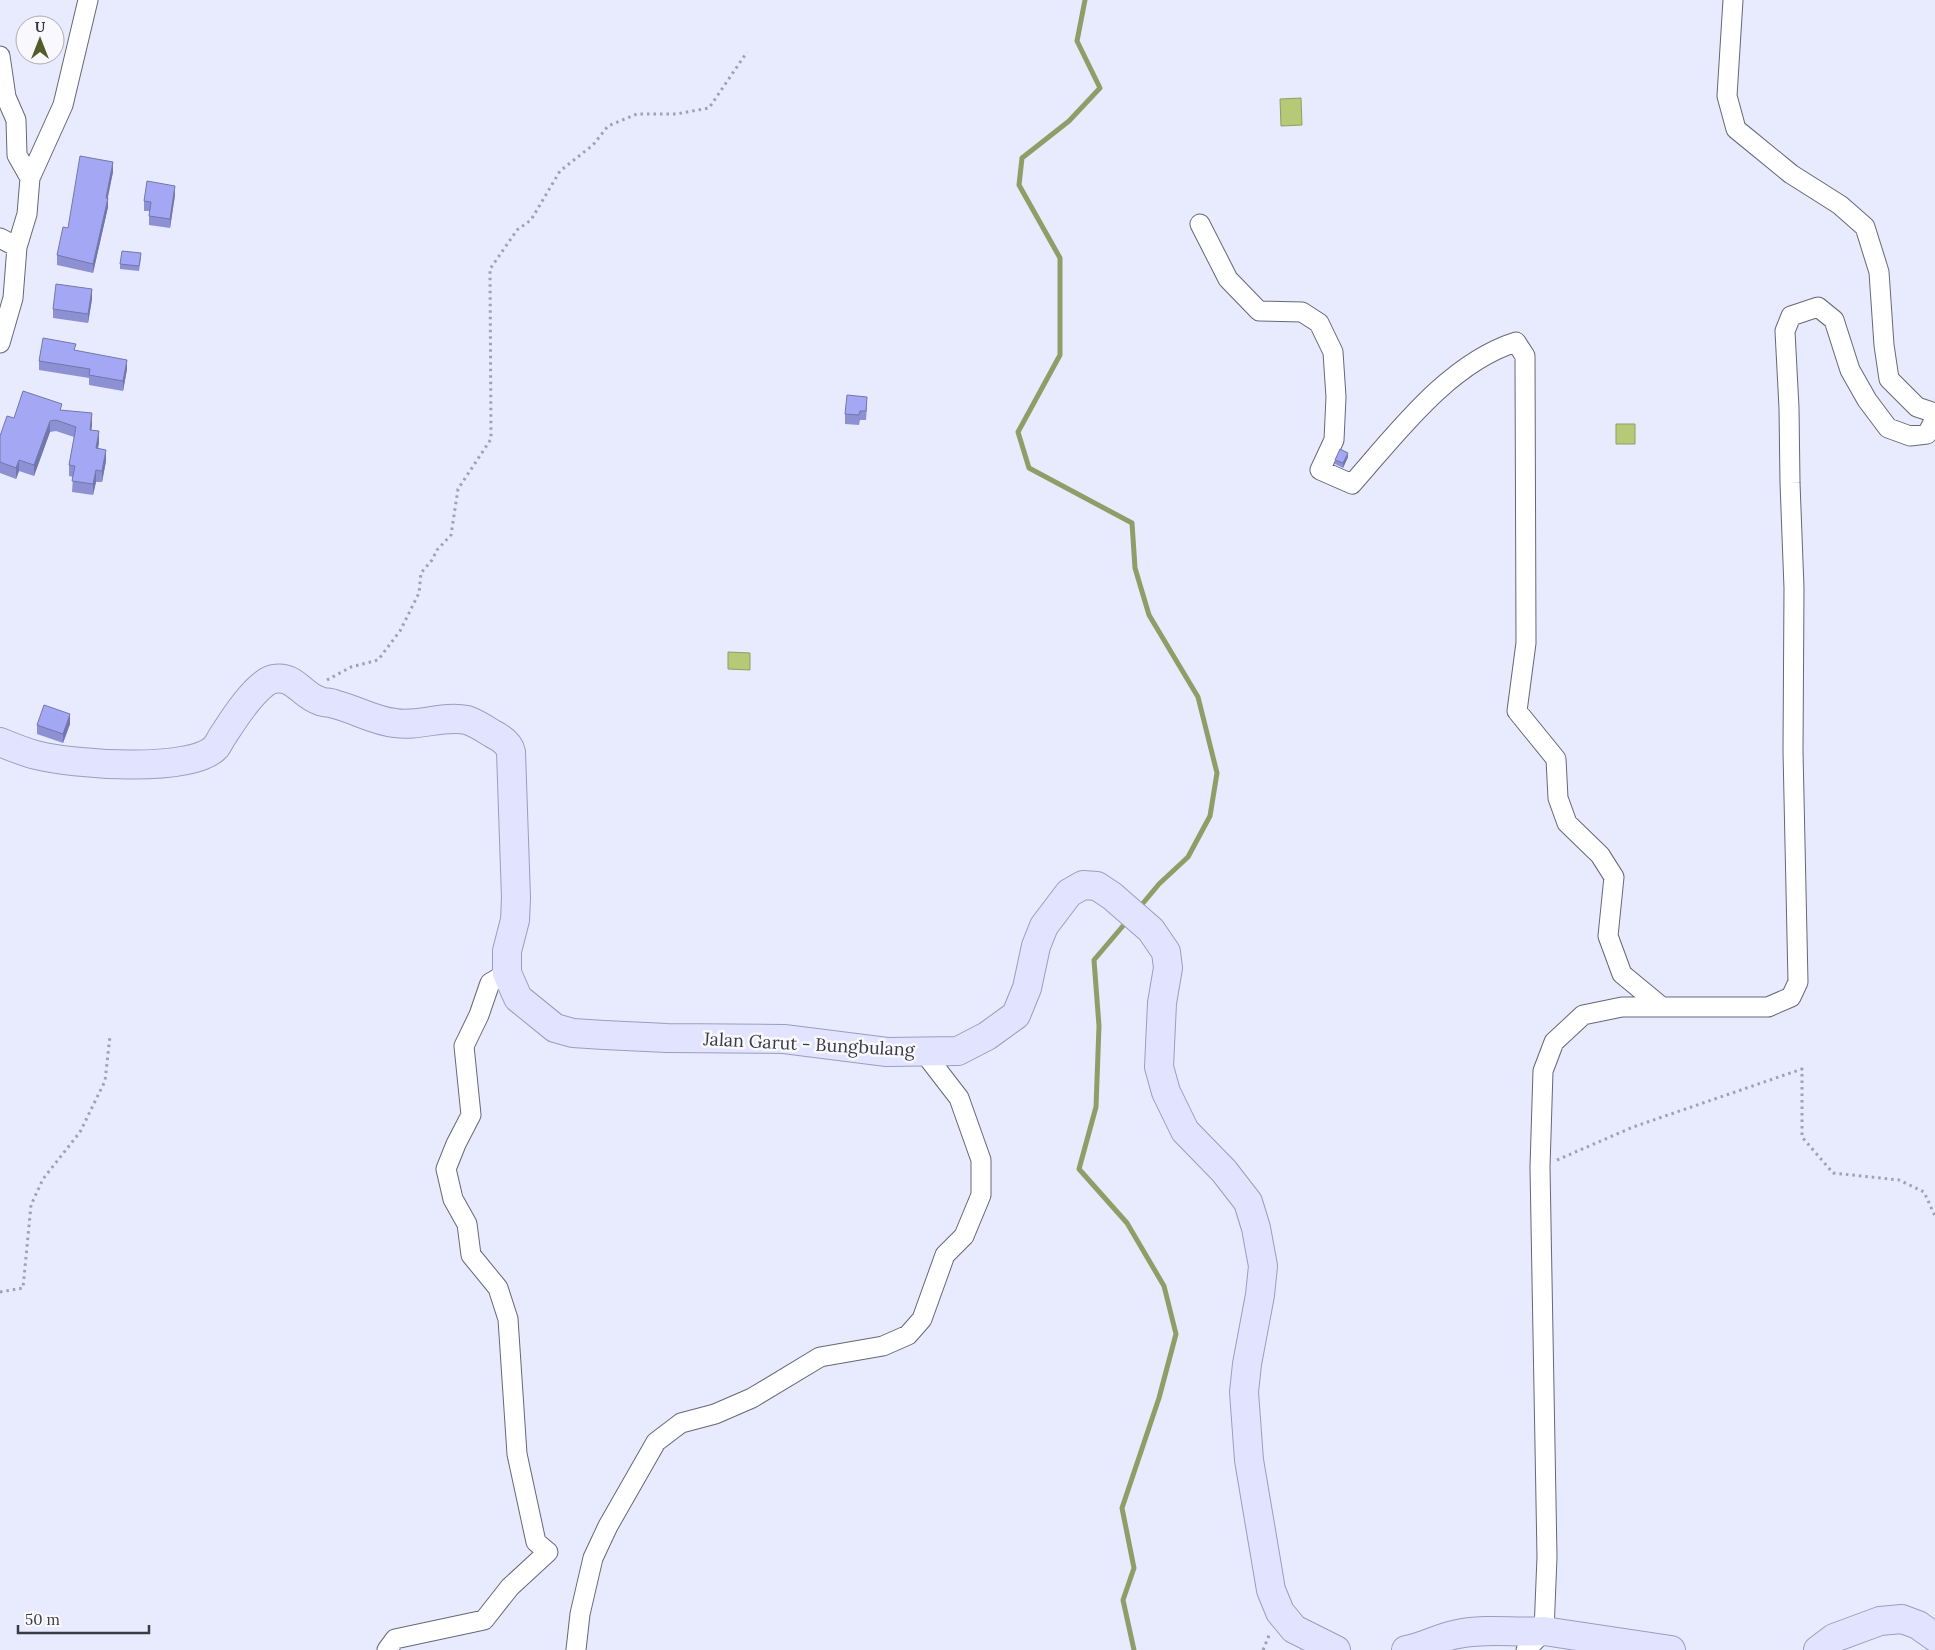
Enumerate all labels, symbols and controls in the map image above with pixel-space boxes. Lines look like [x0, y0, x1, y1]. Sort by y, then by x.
north arrow [15, 15, 65, 65]
text: U [35, 18, 46, 36]
street label: Jalan Garut - Bungbulang [702, 1027, 916, 1061]
scale bar [18, 1602, 149, 1634]
text: 50 m [25, 1610, 60, 1629]

